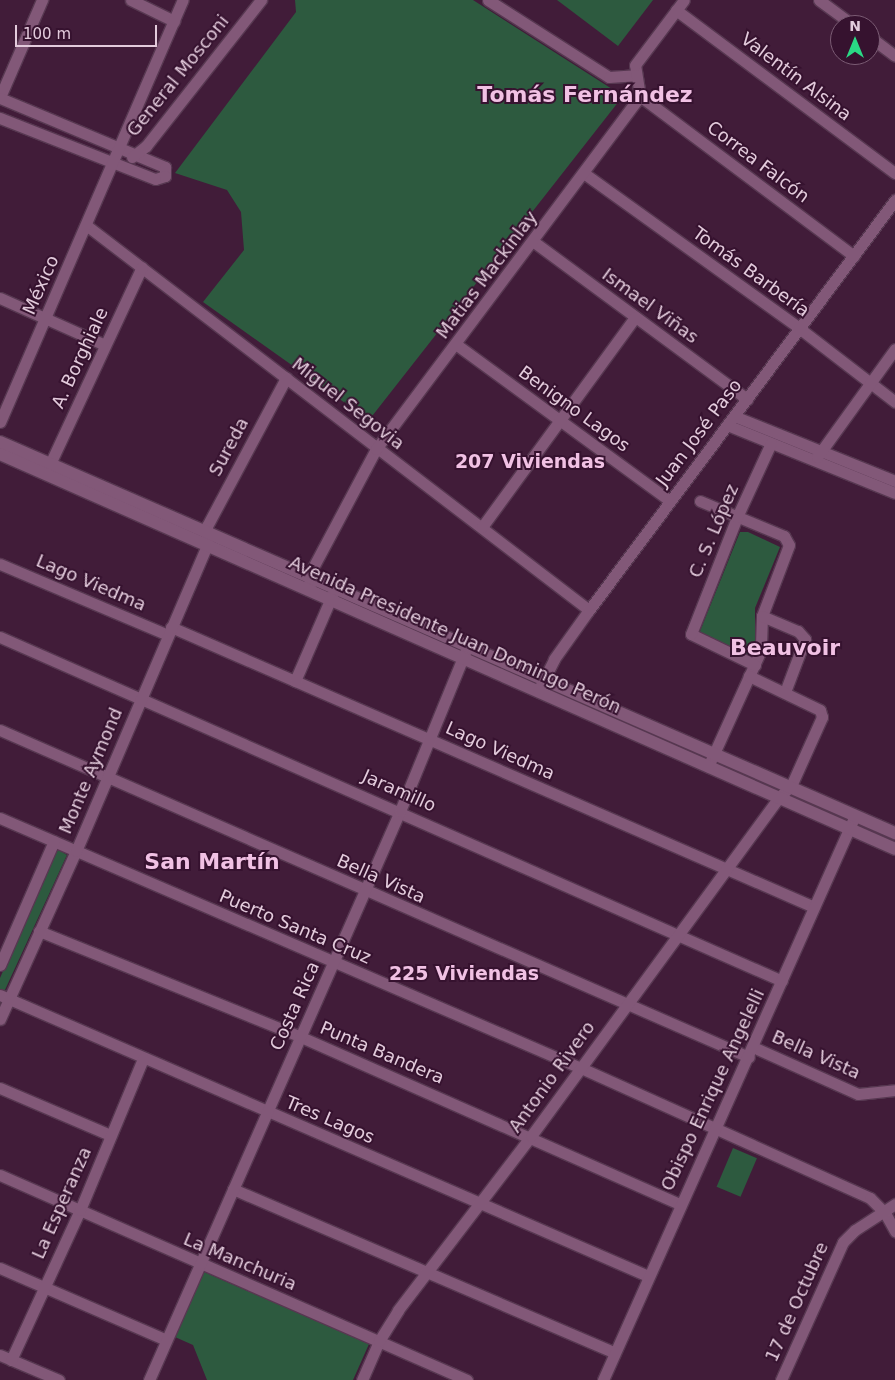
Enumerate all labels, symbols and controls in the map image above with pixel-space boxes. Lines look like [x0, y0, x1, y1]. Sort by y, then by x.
street label: General Mosconi [122, 11, 234, 141]
scale bar [18, 15, 160, 47]
north arrow [830, 15, 880, 65]
text: N [849, 18, 861, 34]
text: 100 m [23, 25, 71, 43]
street label: Valentín Alsina [736, 28, 856, 126]
district label: Tomás Fernández [477, 82, 693, 108]
street label: Correa Falcón [703, 116, 813, 208]
street label: Matias Mackinlay [432, 207, 542, 343]
street label: Tomás Barbería [688, 222, 814, 322]
street label: México [18, 252, 64, 318]
street label: Ismael Viñas [598, 264, 702, 348]
street label: A. Borghiale [47, 304, 113, 412]
street label: Miguel Segovia [287, 353, 409, 455]
street label: Benigno Lagos [514, 361, 634, 457]
street label: Juan José Paso [652, 375, 746, 491]
street label: Sureda [205, 414, 253, 480]
district label: 207 Viviendas [455, 451, 605, 473]
street label: C. S. López [685, 481, 743, 581]
street label: Lago Viedma [33, 550, 149, 616]
street label: Avenida Presidente Juan Domingo Perón [286, 552, 624, 718]
district label: Beauvoir [730, 635, 840, 661]
street label: Monte Aymond [55, 705, 127, 837]
street label: Lago Viedma [442, 717, 558, 785]
street label: Jaramillo [359, 765, 439, 817]
district label: San Martín [144, 849, 280, 875]
street label: Bella Vista [333, 850, 429, 908]
street label: Puerto Santa Cruz [216, 885, 374, 969]
street label: Costa Rica [266, 958, 324, 1054]
district label: 225 Viviendas [389, 963, 539, 985]
street label: Obispo Enrique Angelelli [657, 986, 769, 1194]
street label: Punta Bandera [317, 1017, 447, 1089]
street label: Antonio Rivero [504, 1017, 600, 1137]
street label: Bella Vista [768, 1026, 864, 1084]
street label: Tres Lagos [282, 1092, 378, 1148]
street label: La Esperanza [28, 1144, 96, 1262]
street label: La Manchuria [180, 1228, 300, 1296]
street label: 17 de Octubre [761, 1239, 833, 1365]

